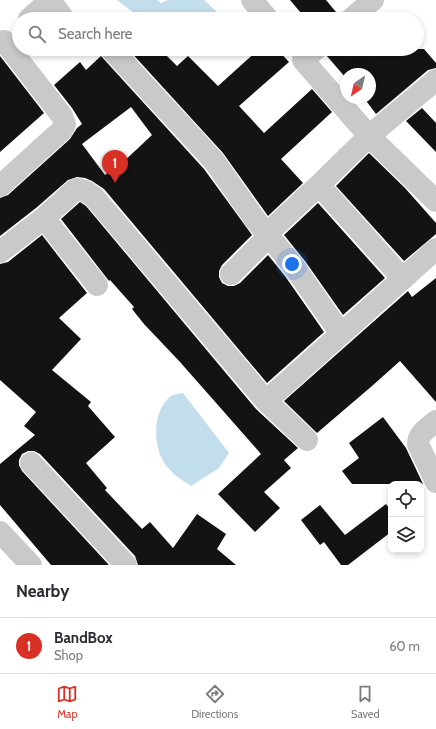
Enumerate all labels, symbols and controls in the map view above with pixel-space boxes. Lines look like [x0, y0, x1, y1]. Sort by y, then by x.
search box [12, 12, 424, 56]
icon: search [26, 23, 48, 45]
text: Search here [58, 25, 133, 43]
north arrow [340, 68, 376, 104]
pin: 1 [102, 150, 128, 183]
your location [282, 254, 302, 274]
map controls [388, 481, 424, 553]
button: locate [388, 481, 424, 517]
button: layers [388, 517, 424, 553]
text: Nearby [16, 581, 69, 601]
text: BandBox [54, 629, 113, 647]
text: 1 [27, 638, 31, 654]
text: 60 m [389, 638, 420, 654]
text: Shop [54, 647, 83, 663]
tab: Map [56, 683, 78, 721]
tab: Directions [191, 683, 238, 721]
tab: Saved [351, 683, 380, 721]

